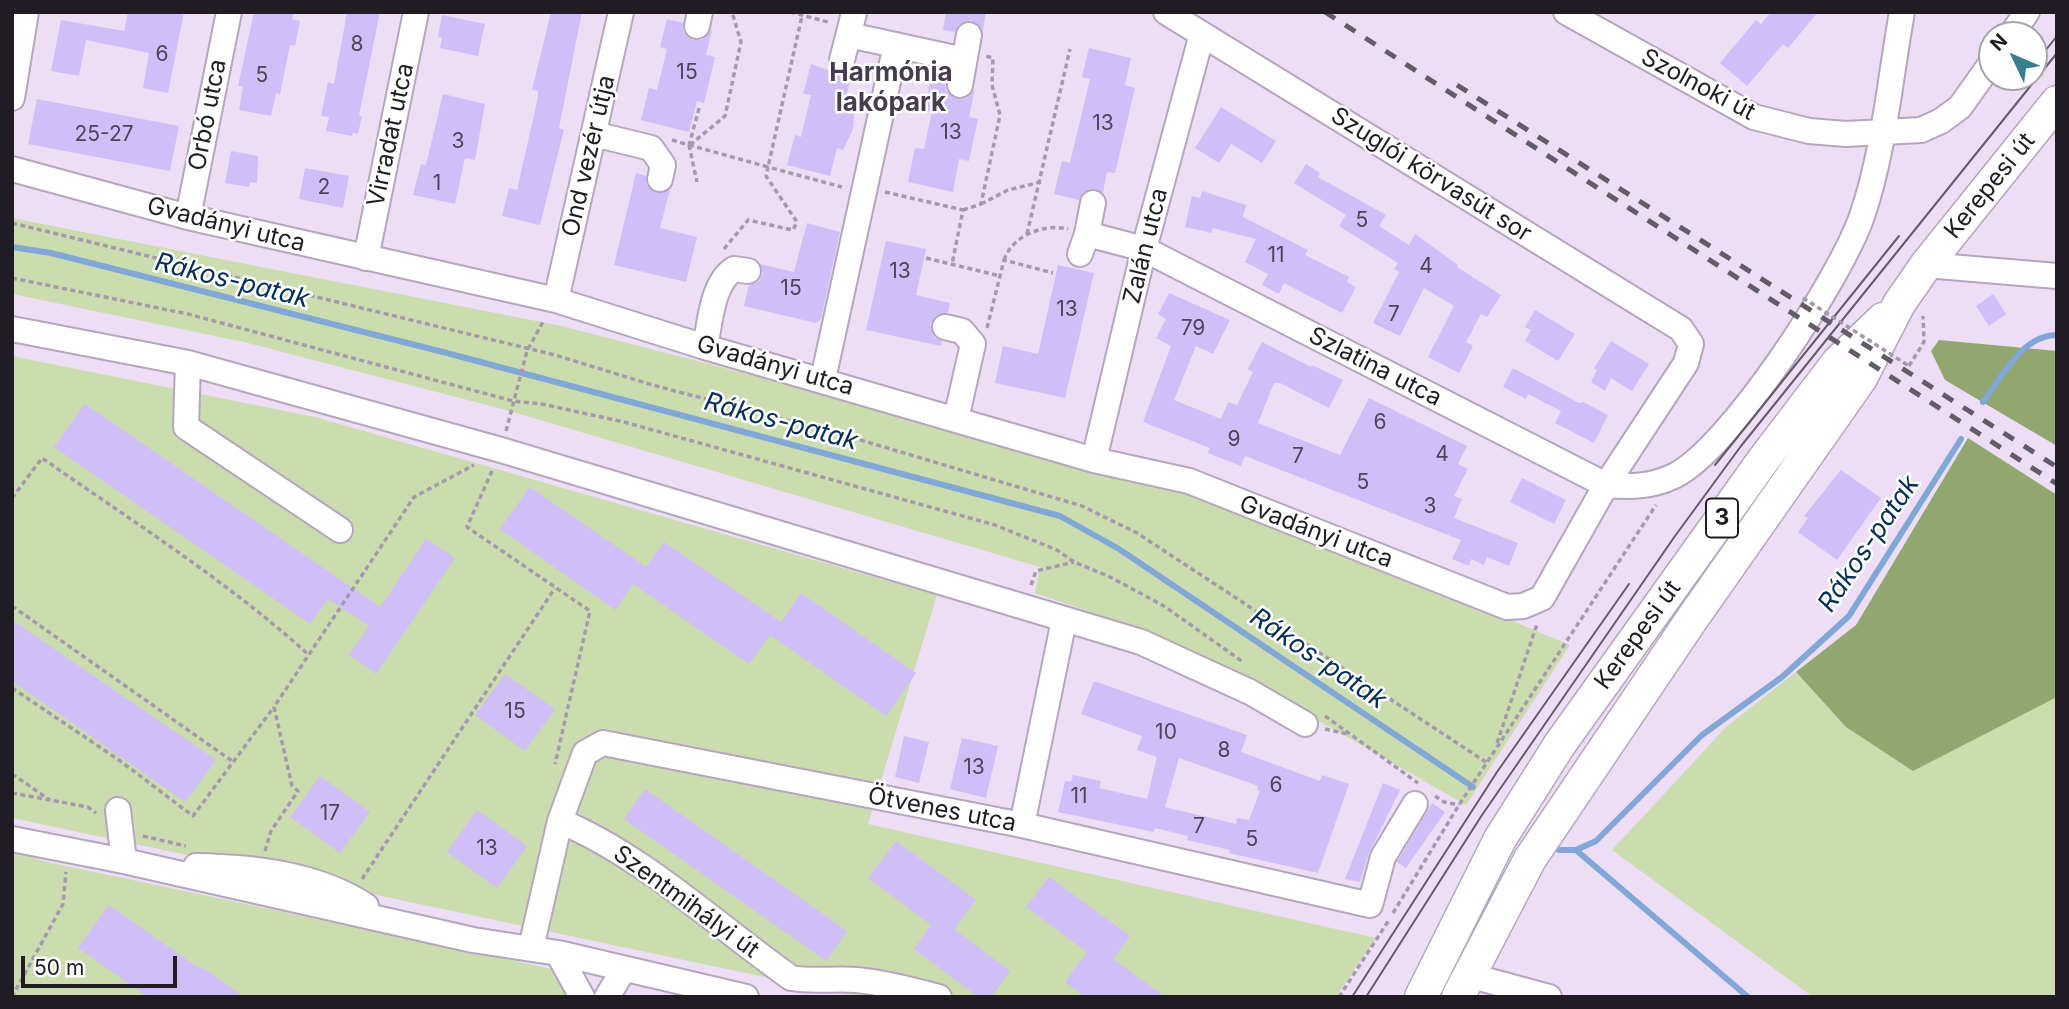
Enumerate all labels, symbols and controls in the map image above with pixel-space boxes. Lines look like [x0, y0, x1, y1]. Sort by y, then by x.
north arrow [1978, 21, 2048, 91]
text: N [1986, 29, 2012, 56]
house number: 8 [351, 32, 363, 58]
house number: 6 [155, 42, 169, 68]
street label: Szolnoki út [1636, 43, 1760, 127]
street label: Orbó utca [183, 57, 233, 173]
district label: Harmónia lakópark [829, 57, 953, 119]
street label: Virradat utca [362, 60, 420, 210]
house number: 15 [676, 60, 698, 86]
house number: 5 [256, 63, 268, 89]
street label: Ond vezér útja [556, 72, 622, 240]
street label: Szuglói körvasút sor [1325, 102, 1537, 248]
house number: 13 [1092, 111, 1114, 137]
house number: 13 [940, 120, 962, 146]
house number: 25-27 [74, 122, 134, 148]
street label: Kerepesi út [1939, 127, 2041, 245]
house number: 3 [452, 129, 464, 155]
house number: 1 [433, 171, 441, 197]
house number: 2 [318, 175, 330, 201]
street label: Zalán utca [1118, 185, 1174, 307]
street label: Gvadányi utca [144, 191, 308, 259]
house number: 5 [1356, 208, 1368, 234]
house number: 11 [1267, 243, 1285, 269]
water label: Rákos-patak [152, 247, 312, 315]
house number: 4 [1419, 254, 1433, 280]
house number: 13 [889, 259, 911, 285]
house number: 15 [780, 276, 802, 302]
house number: 13 [1056, 297, 1078, 323]
house number: 7 [1388, 302, 1400, 328]
house number: 79 [1181, 316, 1205, 342]
street label: Szlatina utca [1304, 321, 1446, 413]
street label: Gvadányi utca [693, 330, 857, 402]
water label: Rákos-patak [701, 386, 861, 458]
house number: 6 [1373, 410, 1387, 436]
house number: 9 [1227, 427, 1241, 453]
house number: 4 [1435, 442, 1449, 468]
house number: 7 [1292, 444, 1304, 470]
house number: 5 [1357, 470, 1369, 496]
water label: Rákos-patak [1812, 470, 1926, 618]
street label: Gvadányi utca [1235, 490, 1397, 574]
house number: 3 [1424, 494, 1436, 520]
road number: 3 [1706, 498, 1738, 538]
street label: Kerepesi út [1589, 575, 1687, 695]
water label: Rákos-patak [1244, 602, 1392, 716]
house number: 15 [504, 699, 526, 725]
house number: 10 [1155, 720, 1177, 746]
house number: 8 [1218, 738, 1230, 764]
house number: 13 [963, 755, 985, 781]
house number: 6 [1269, 773, 1283, 799]
street label: Ötvenes utca [865, 782, 1019, 838]
house number: 11 [1070, 784, 1088, 810]
house number: 17 [320, 801, 340, 827]
house number: 7 [1193, 814, 1205, 840]
house number: 5 [1246, 827, 1258, 853]
house number: 13 [476, 836, 498, 862]
street label: Szentmihályi út [608, 840, 764, 964]
scale bar [24, 942, 180, 986]
text: 50 m [34, 955, 84, 980]

